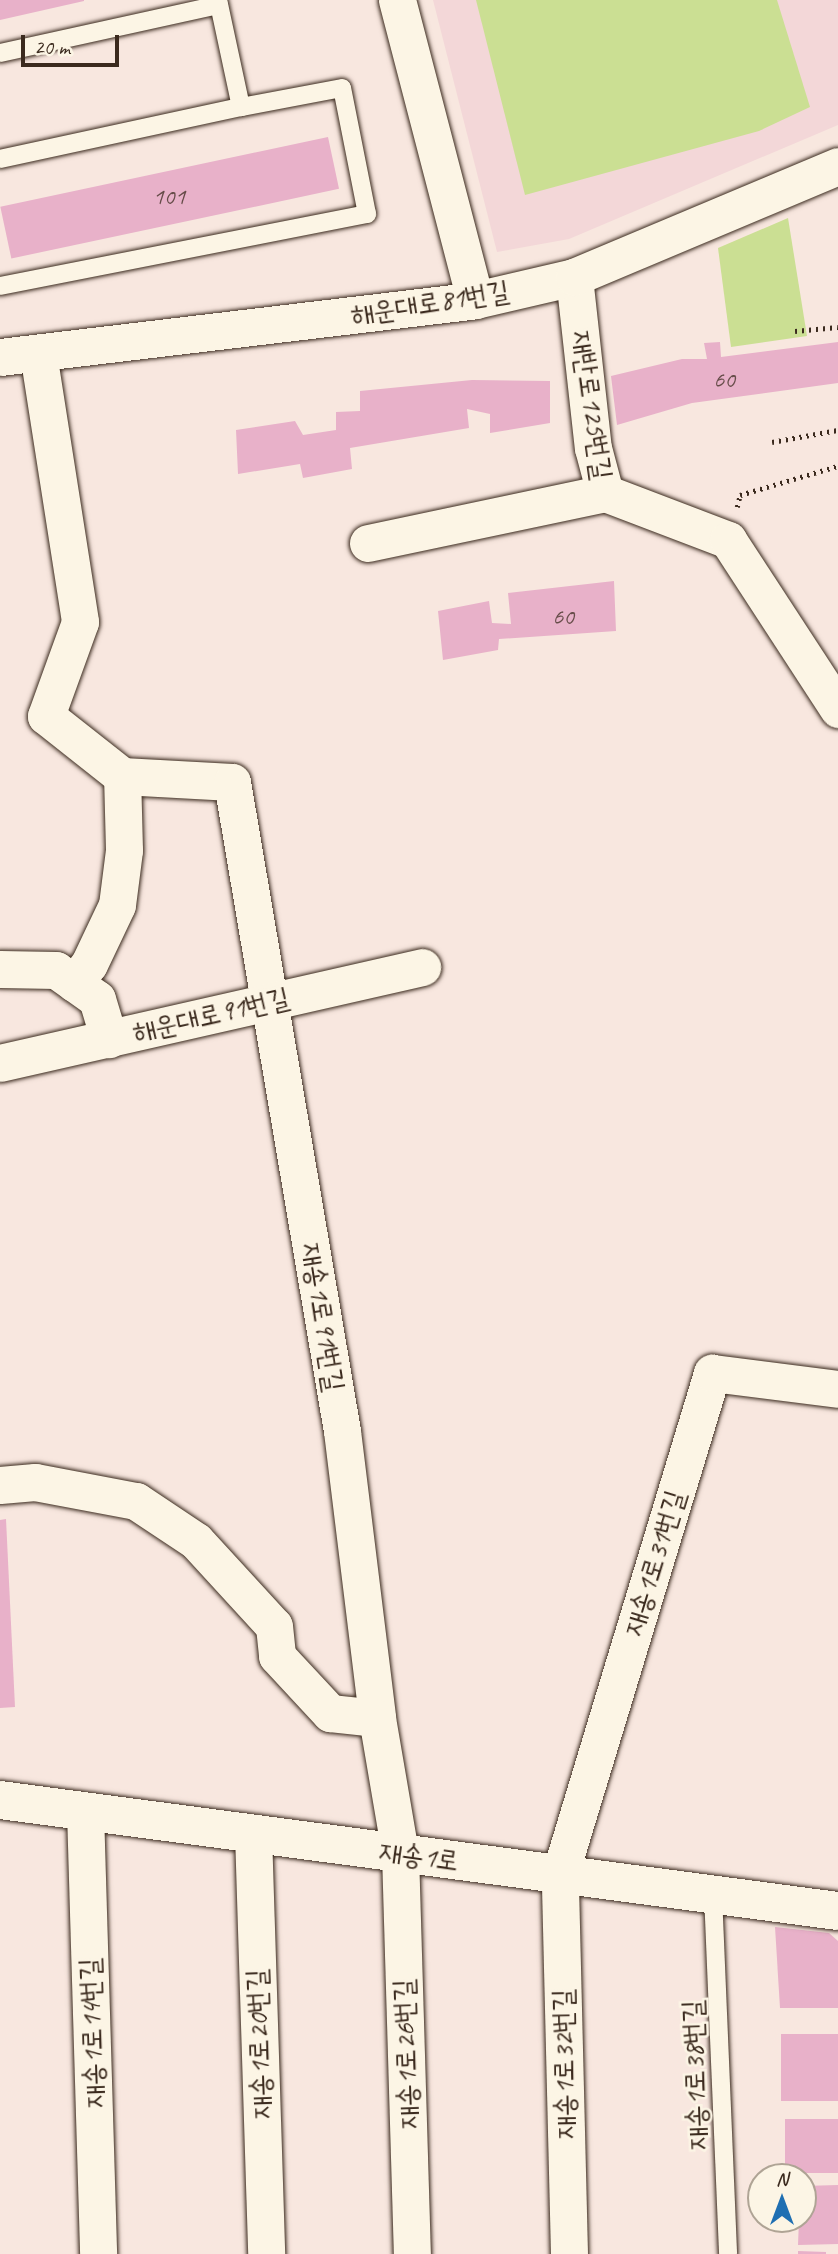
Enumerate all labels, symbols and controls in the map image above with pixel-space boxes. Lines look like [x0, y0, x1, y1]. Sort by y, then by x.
scale bar [24, 21, 122, 65]
text: 20 m [34, 34, 70, 60]
house number: 101 [153, 183, 185, 211]
street label: 해운대로81번길 [348, 274, 512, 332]
street label: 재반로125번길 [565, 328, 619, 482]
house number: 60 [713, 366, 735, 394]
house number: 60 [552, 603, 574, 631]
street label: 해운대로91번길 [129, 981, 293, 1049]
street label: 재송1로91번길 [295, 1240, 351, 1394]
street label: 재송1로31번길 [616, 1486, 692, 1640]
street label: 재송1로 [377, 1834, 461, 1878]
street label: 재송1로14번길 [73, 1957, 111, 2109]
street label: 재송1로20번길 [240, 1968, 278, 2120]
street label: 재송1로26번길 [387, 1978, 425, 2130]
street label: 재송1로32번길 [546, 1988, 582, 2140]
street label: 재송1로38번길 [676, 1999, 714, 2151]
north arrow [747, 2163, 817, 2233]
text: N [776, 2167, 788, 2191]

